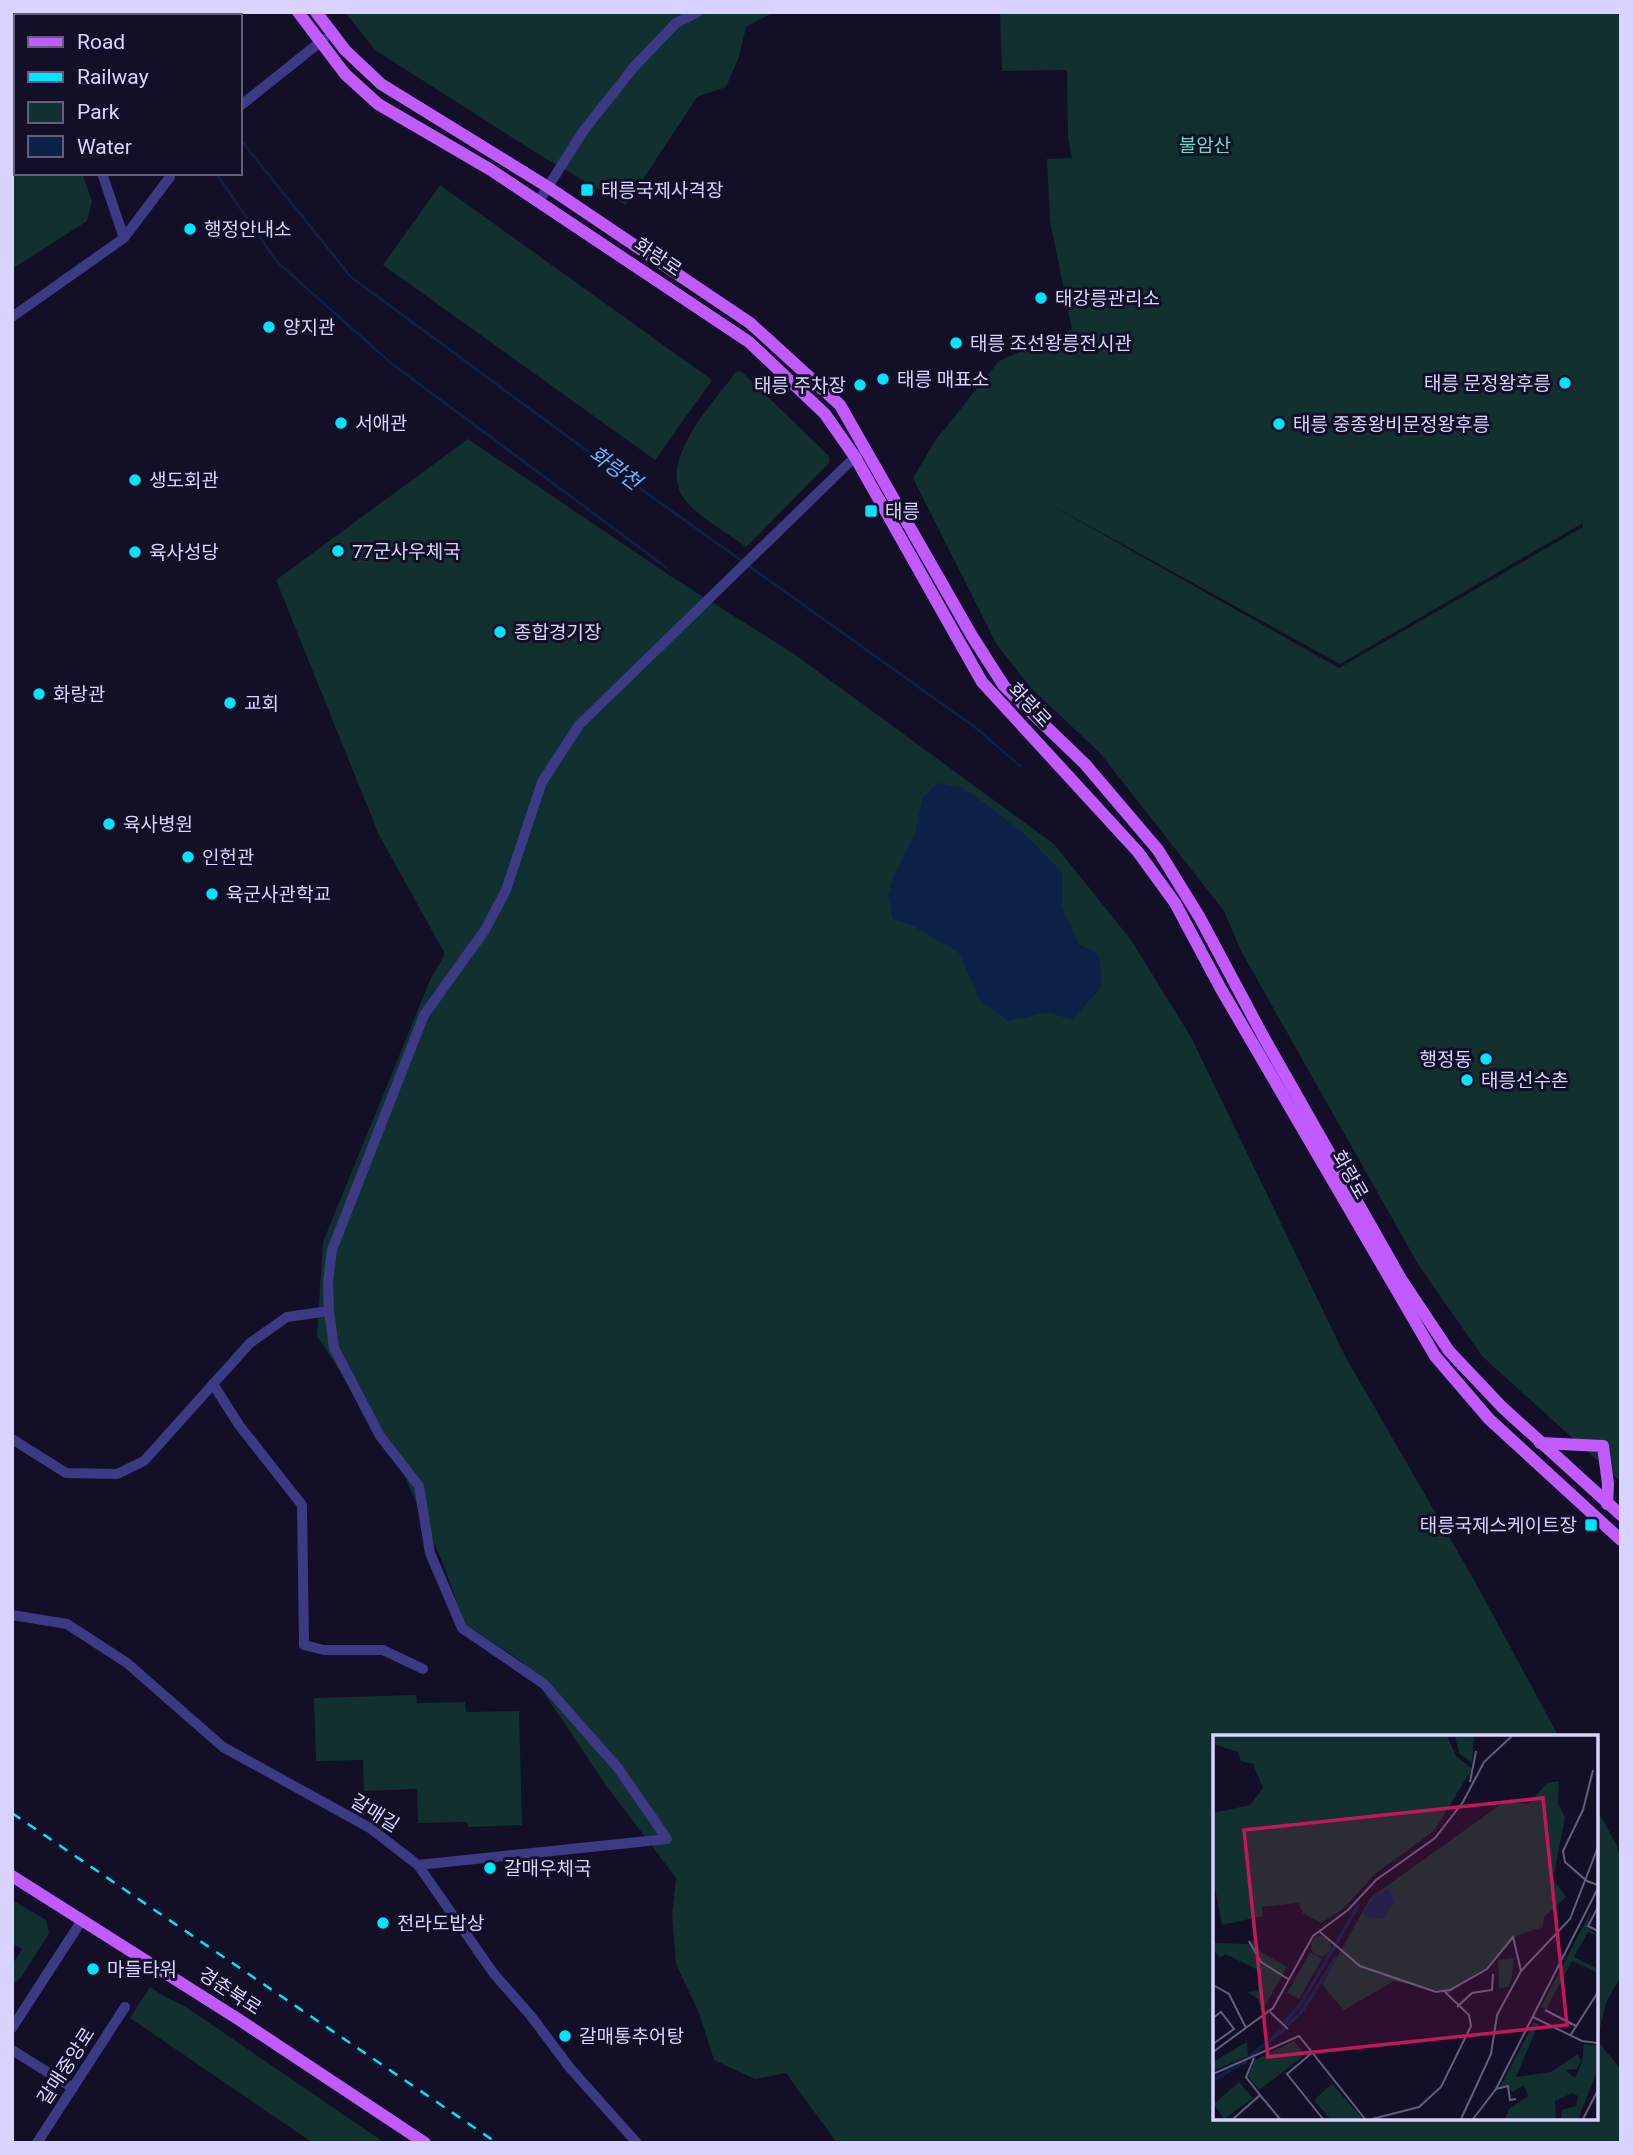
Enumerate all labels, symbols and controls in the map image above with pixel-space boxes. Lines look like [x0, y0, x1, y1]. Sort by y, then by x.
legend [14, 14, 242, 175]
text: Road [77, 30, 125, 54]
text: Railway [77, 65, 149, 89]
text: Park [77, 100, 120, 124]
park label: 불암산 [1179, 134, 1231, 157]
text: Water [77, 135, 132, 159]
place label: 태릉국제사격장 [601, 179, 723, 202]
marker: 태릉국제사격장 [579, 182, 595, 198]
place label: 행정안내소 [204, 218, 291, 241]
marker: 행정안내소 [182, 221, 198, 237]
street label: 화랑로 [630, 233, 686, 281]
place label: 태강릉관리소 [1055, 287, 1160, 310]
marker: 태강릉관리소 [1033, 290, 1049, 306]
place label: 양지관 [283, 316, 335, 339]
marker: 양지관 [261, 319, 277, 335]
place label: 태릉 조선왕릉전시관 [970, 332, 1132, 355]
marker: 태릉 조선왕릉전시관 [948, 335, 964, 351]
place label: 태릉 매표소 [897, 368, 989, 391]
marker: 태릉 매표소 [875, 371, 891, 387]
place label: 태릉 문정왕후릉 [1424, 372, 1551, 395]
place label: 태릉 주차장 [754, 374, 846, 397]
marker: 태릉 문정왕후릉 [1557, 375, 1573, 391]
marker: 태릉 주차장 [852, 377, 868, 393]
place label: 서애관 [355, 412, 407, 435]
place label: 태릉 중종왕비문정왕후릉 [1293, 413, 1490, 436]
marker: 서애관 [333, 415, 349, 431]
marker: 태릉 중종왕비문정왕후릉 [1271, 416, 1287, 432]
water label: 화랑천 [584, 441, 648, 496]
place label: 생도회관 [149, 469, 219, 492]
marker: 생도회관 [127, 472, 143, 488]
place label: 태릉 [885, 500, 920, 523]
marker: 태릉 [863, 503, 879, 519]
place label: 77군사우체국 [352, 540, 461, 563]
place label: 육사성당 [149, 541, 219, 564]
marker: 77군사우체국 [330, 543, 346, 559]
marker: 육사성당 [127, 544, 143, 560]
place label: 종합경기장 [514, 621, 601, 644]
marker: 종합경기장 [492, 624, 508, 640]
street label: 화랑로 [1004, 678, 1056, 732]
place label: 화랑관 [53, 683, 105, 706]
marker: 화랑관 [31, 686, 47, 702]
place label: 교회 [244, 692, 279, 715]
marker: 교회 [222, 695, 238, 711]
place label: 육사병원 [123, 813, 193, 836]
marker: 육사병원 [101, 816, 117, 832]
place label: 인헌관 [202, 846, 254, 869]
marker: 인헌관 [180, 849, 196, 865]
place label: 육군사관학교 [226, 883, 331, 906]
marker: 육군사관학교 [204, 886, 220, 902]
place label: 행정동 [1420, 1048, 1472, 1071]
marker: 행정동 [1478, 1051, 1494, 1067]
place label: 태릉선수촌 [1481, 1069, 1568, 1092]
marker: 태릉선수촌 [1459, 1072, 1475, 1088]
street label: 화랑로 [1327, 1147, 1373, 1203]
place label: 태릉국제스케이트장 [1420, 1514, 1577, 1537]
marker: 태릉국제스케이트장 [1583, 1517, 1599, 1533]
inset map [1213, 1735, 1598, 2120]
street label: 갈매길 [347, 1789, 403, 1837]
place label: 갈매우체국 [504, 1857, 591, 1880]
marker: 갈매우체국 [482, 1860, 498, 1876]
place label: 전라도밥상 [397, 1912, 484, 1935]
marker: 전라도밥상 [375, 1915, 391, 1931]
place label: 마들타워 [107, 1958, 177, 1981]
marker: 마들타워 [85, 1961, 101, 1977]
street label: 경춘북로 [194, 1962, 266, 2020]
street label: 갈매중앙로 [33, 2023, 99, 2109]
place label: 갈매통추어탕 [579, 2025, 684, 2048]
marker: 갈매통추어탕 [557, 2028, 573, 2044]

